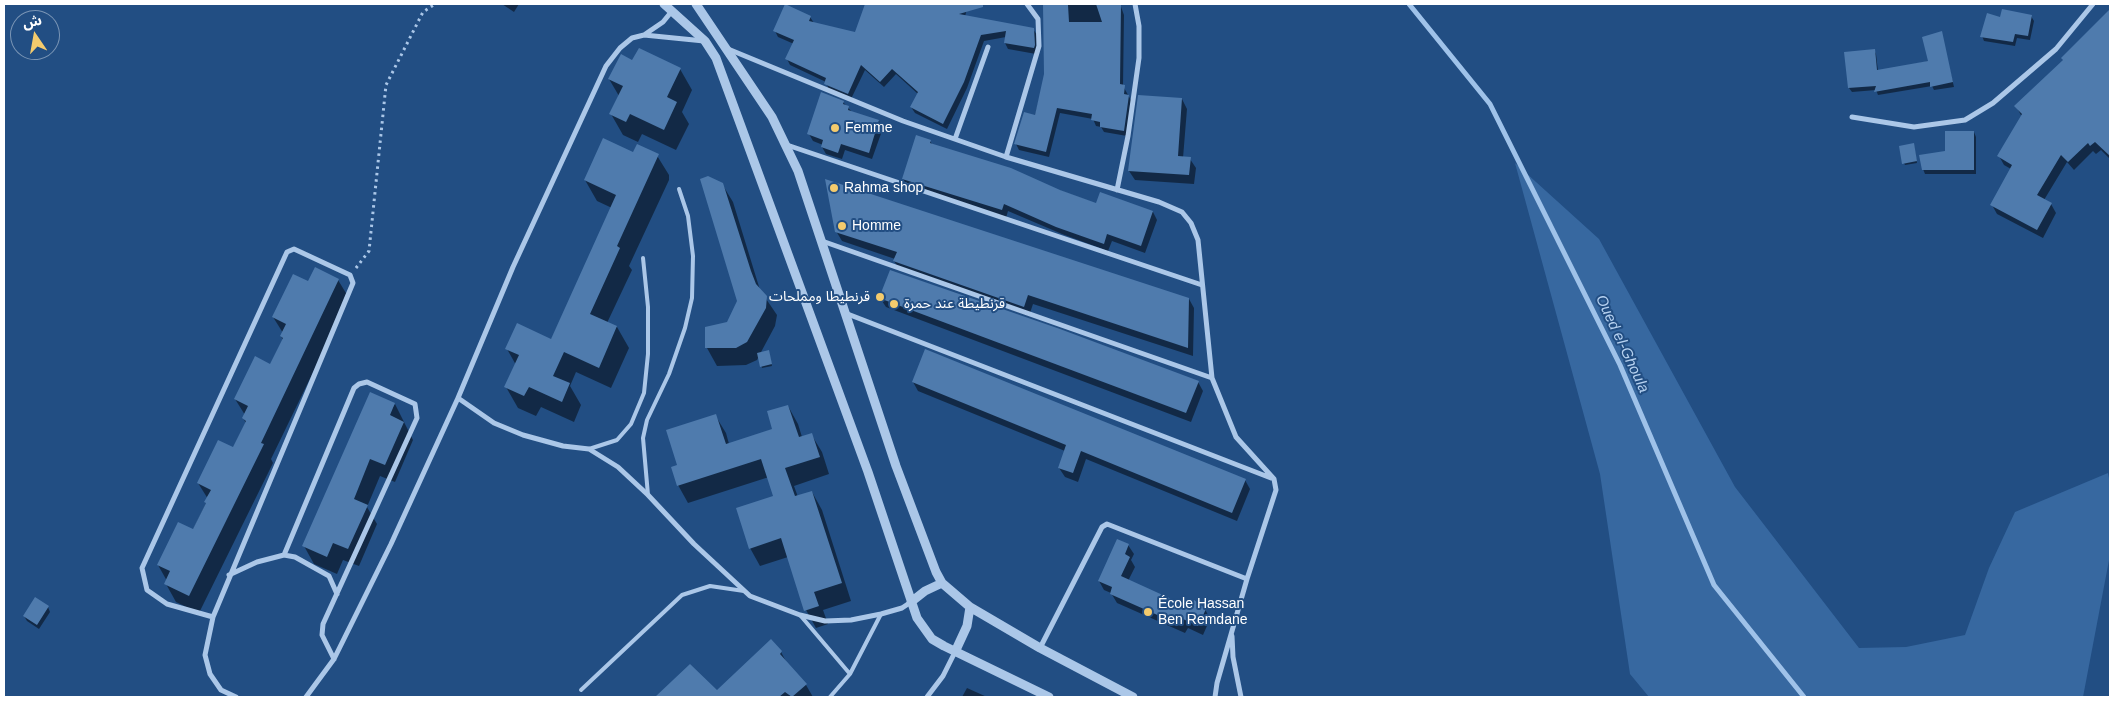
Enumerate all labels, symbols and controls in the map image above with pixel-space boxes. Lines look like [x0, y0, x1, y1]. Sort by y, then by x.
north arrow [10, 10, 60, 60]
text: ش [21, 11, 43, 31]
place label: Femme [845, 120, 892, 136]
marker: Femme [829, 122, 841, 134]
place label: Rahma shop [844, 180, 923, 196]
marker: Rahma shop [828, 182, 840, 194]
place label: Homme [852, 218, 901, 234]
marker: Homme [836, 220, 848, 232]
place label: قرنطيطا ومملحات [769, 289, 870, 305]
marker: قرنطيطا ومملحات [874, 291, 886, 303]
water label: Oued el-Ghoula [1591, 292, 1653, 396]
place label: قرنطيطة عند حمرة [904, 296, 1005, 312]
marker: قرنطيطة عند حمرة [888, 298, 900, 310]
place label: École Hassan Ben Remdane [1158, 596, 1248, 628]
marker: École Hassan Ben Remdane [1142, 606, 1154, 618]

